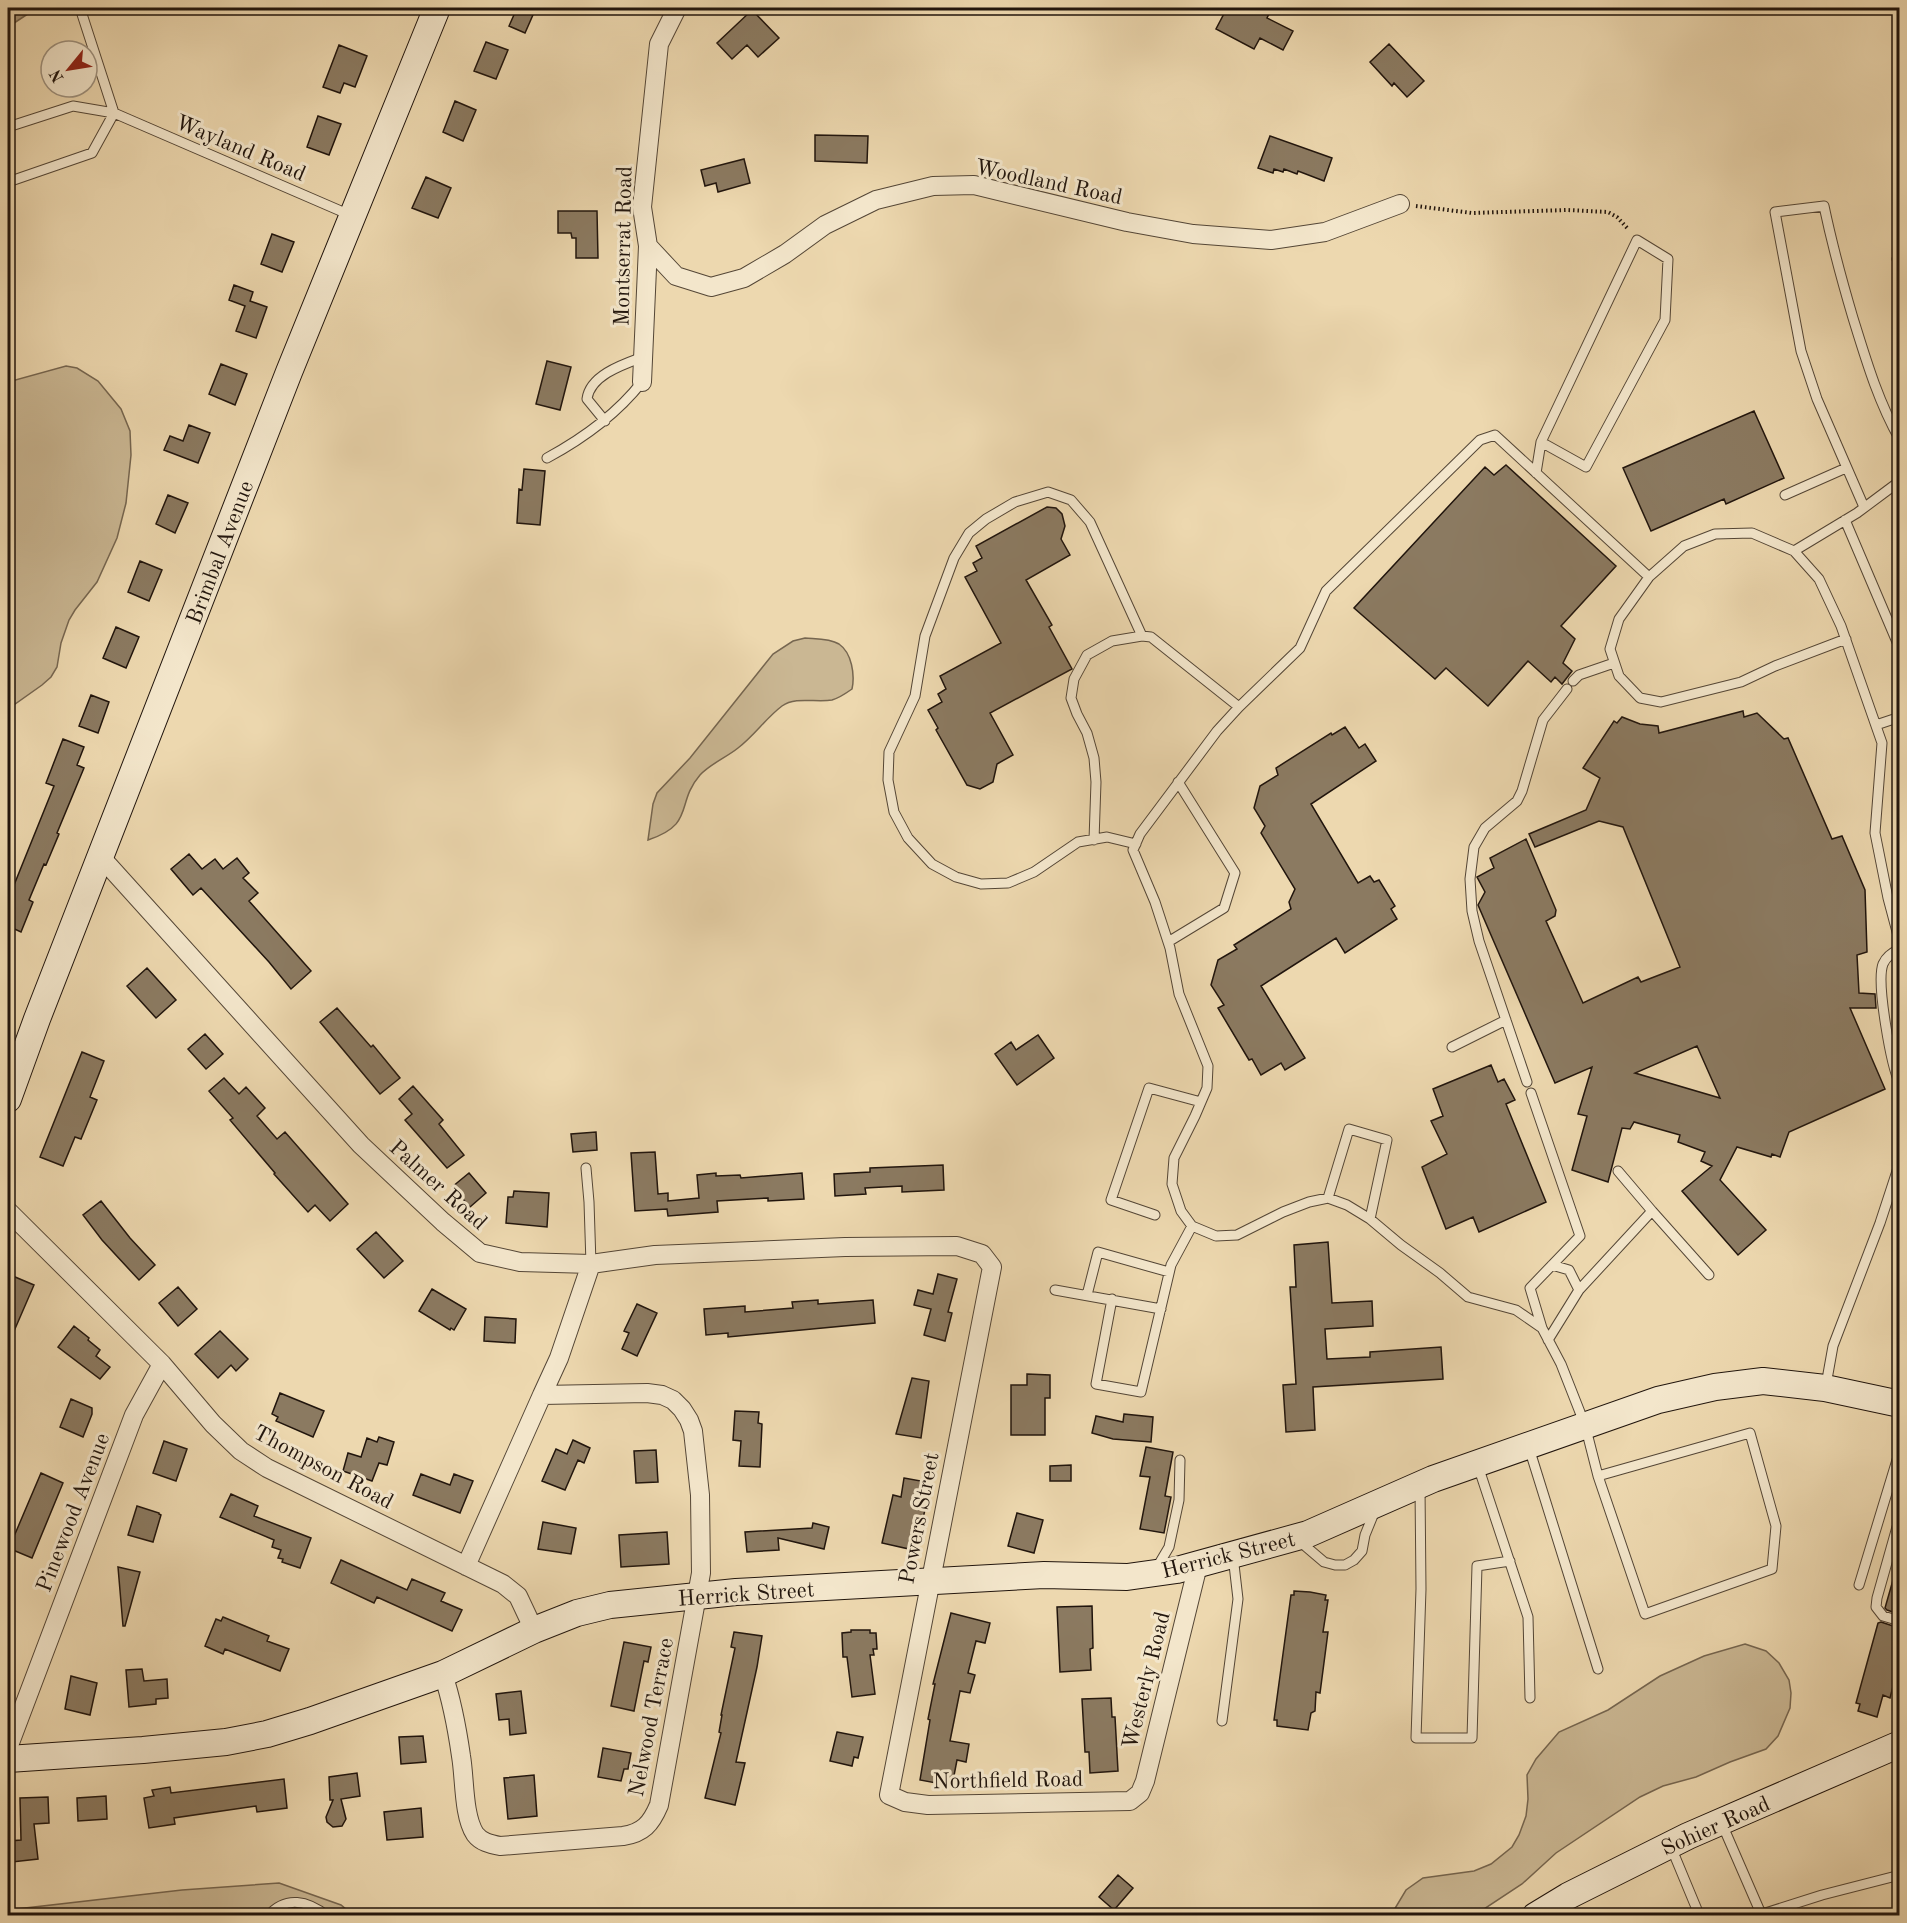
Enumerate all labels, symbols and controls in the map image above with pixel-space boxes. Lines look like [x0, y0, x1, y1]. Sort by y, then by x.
north arrow [39, 39, 99, 99]
text: N [47, 66, 68, 85]
street label: Wayland Road [172, 112, 309, 186]
street label: Woodland Road [973, 157, 1124, 209]
street label: Montserrat Road [612, 166, 636, 326]
street label: Brimbal Avenue [183, 478, 258, 627]
street label: Palmer Road [385, 1136, 491, 1235]
street label: Thompson Road [249, 1422, 397, 1514]
street label: Pinewood Avenue [33, 1430, 114, 1595]
street label: Powers Street [896, 1451, 944, 1586]
street label: Herrick Street [1159, 1529, 1298, 1583]
street label: Herrick Street [677, 1579, 815, 1611]
street label: Westerly Road [1119, 1610, 1175, 1751]
street label: Nelwood Terrace [626, 1636, 678, 1799]
street label: Northfield Road [932, 1769, 1084, 1793]
street label: Sohier Road [1658, 1793, 1774, 1861]

